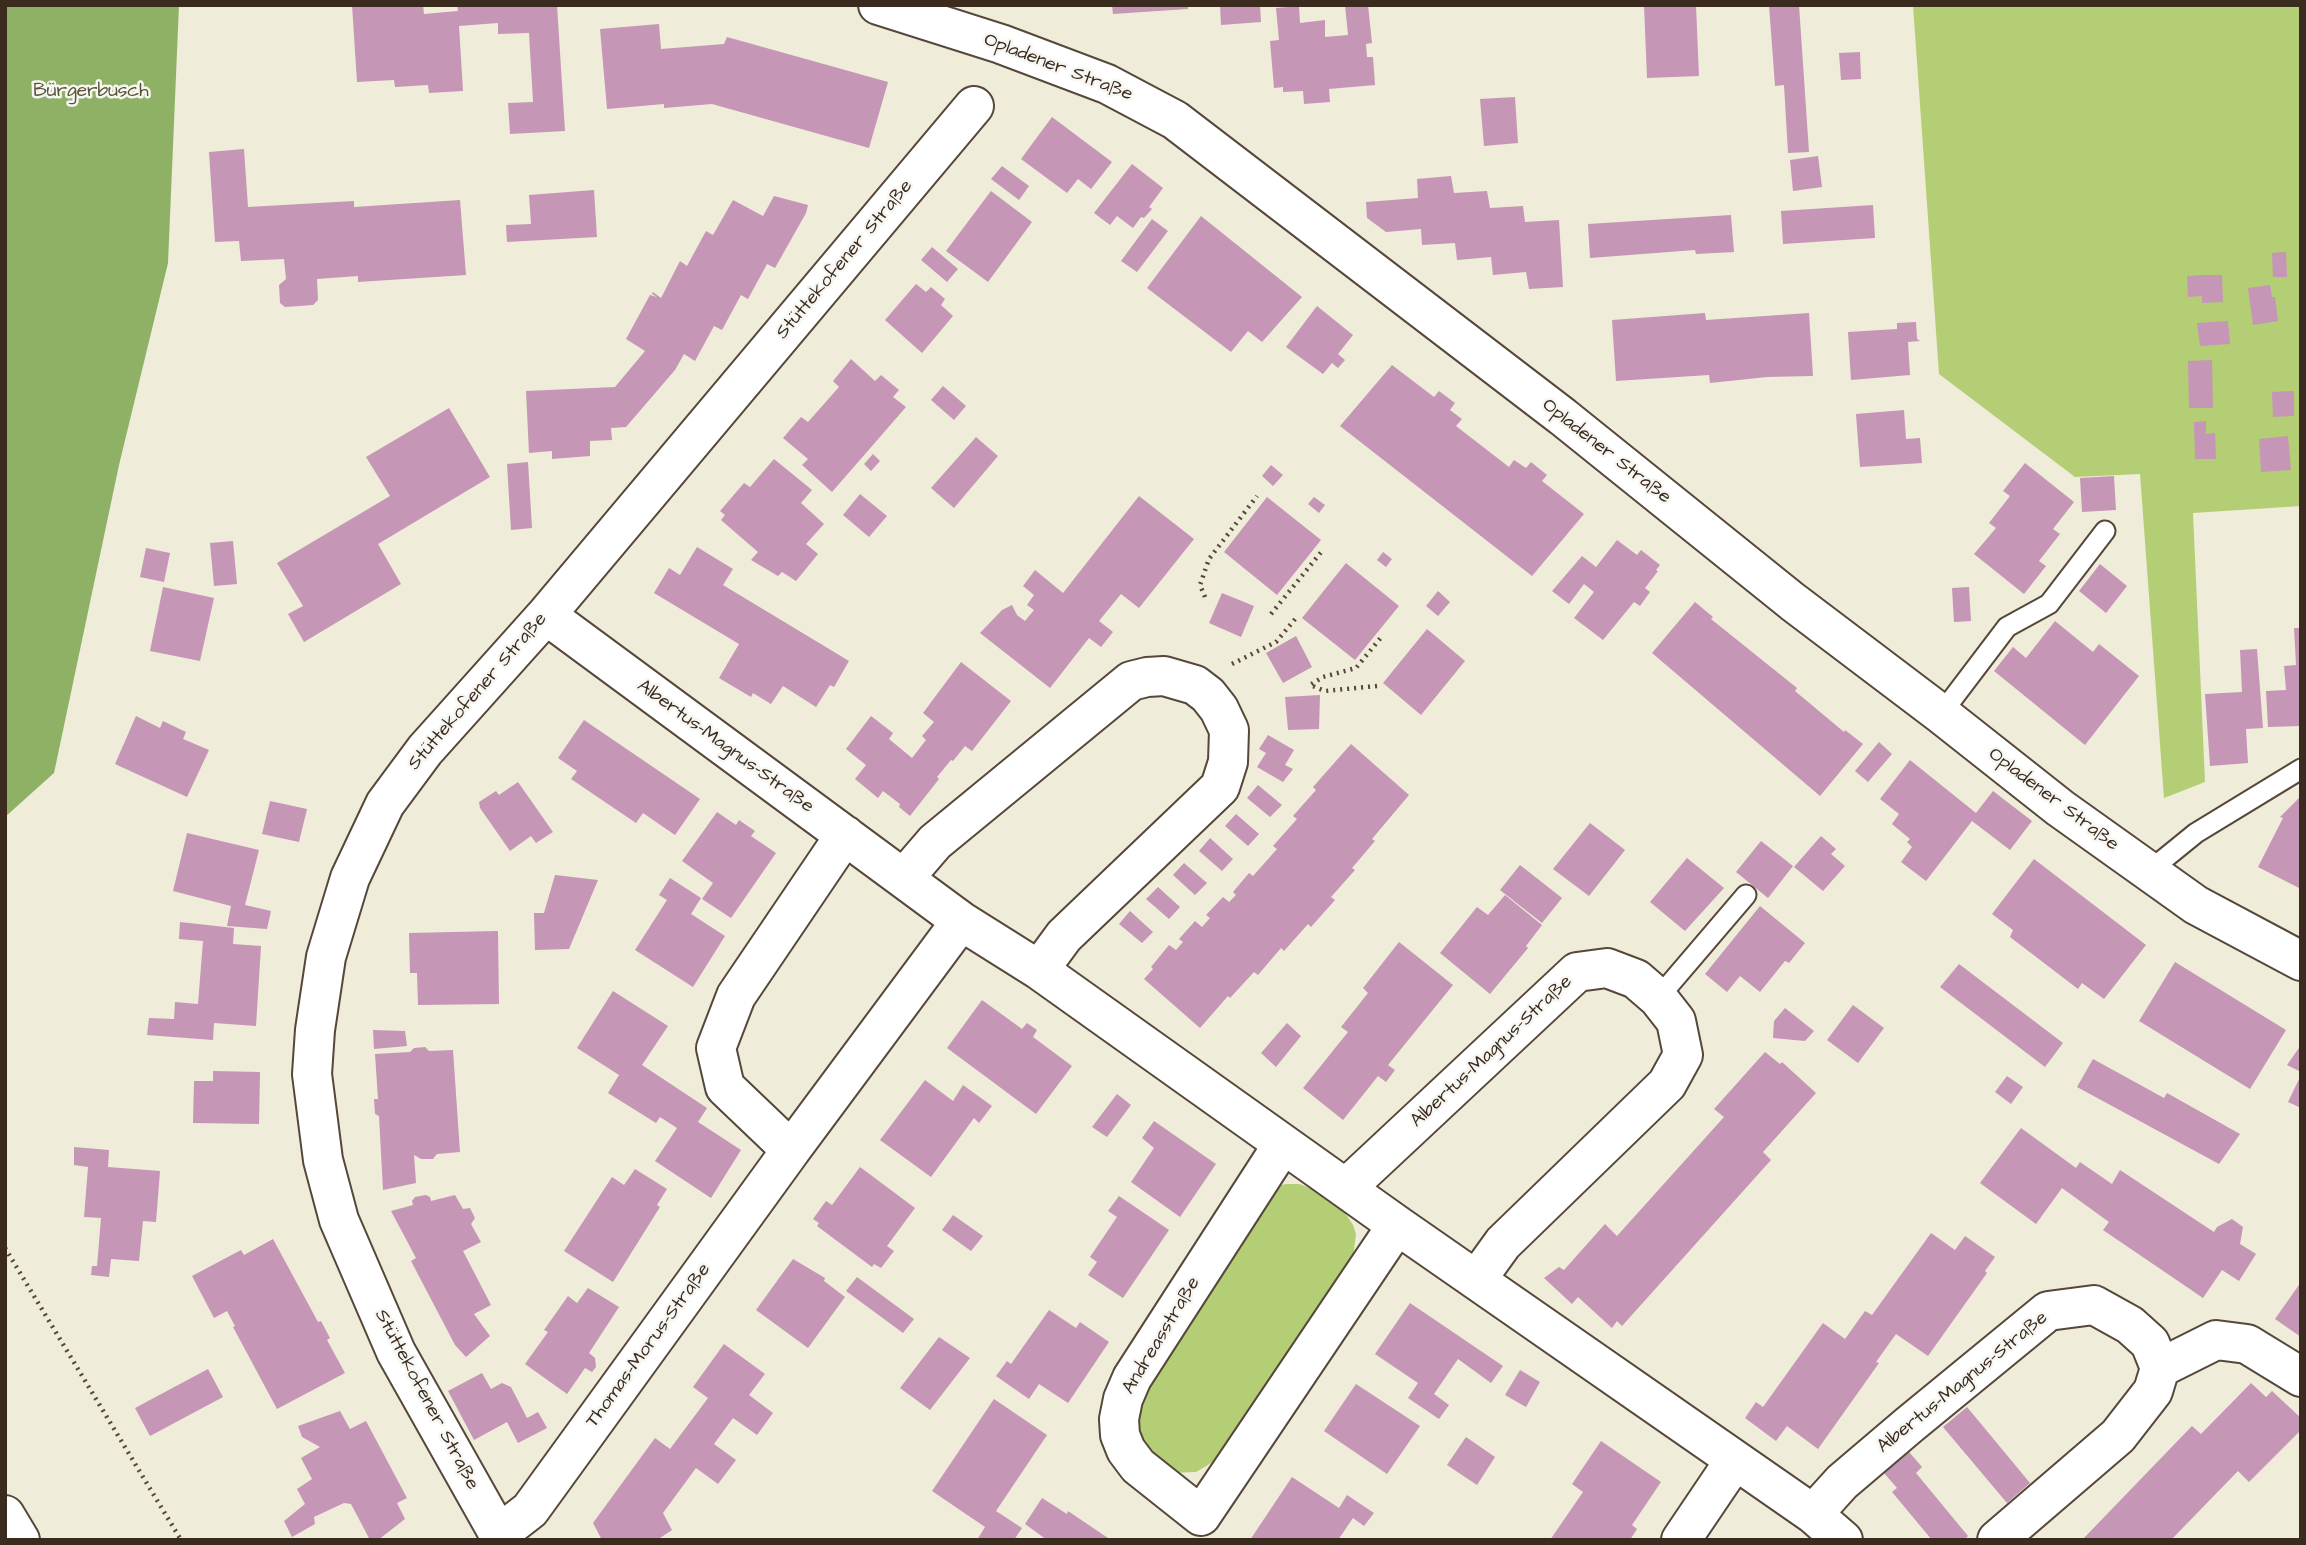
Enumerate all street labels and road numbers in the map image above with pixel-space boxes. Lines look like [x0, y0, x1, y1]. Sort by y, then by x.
street label: Opladener Straße [980, 29, 1136, 107]
street label: Stüttekofener Straße [772, 176, 918, 344]
street label: Opladener Straße [1537, 394, 1675, 510]
street label: Stüttekofener Straße [404, 609, 552, 775]
street label: Albertus-Magnus-Straße [632, 675, 818, 819]
street label: Opladener Straße [1983, 743, 2123, 857]
street label: Albertus-Magnus-Straße [1406, 971, 1578, 1133]
street label: Thomas-Morus-Straße [582, 1259, 716, 1433]
street label: Andreasstraße [1118, 1273, 1206, 1399]
street label: Stüttekofener Straße [369, 1306, 483, 1494]
street label: Albertus-Magnus-Straße [1873, 1307, 2053, 1459]

